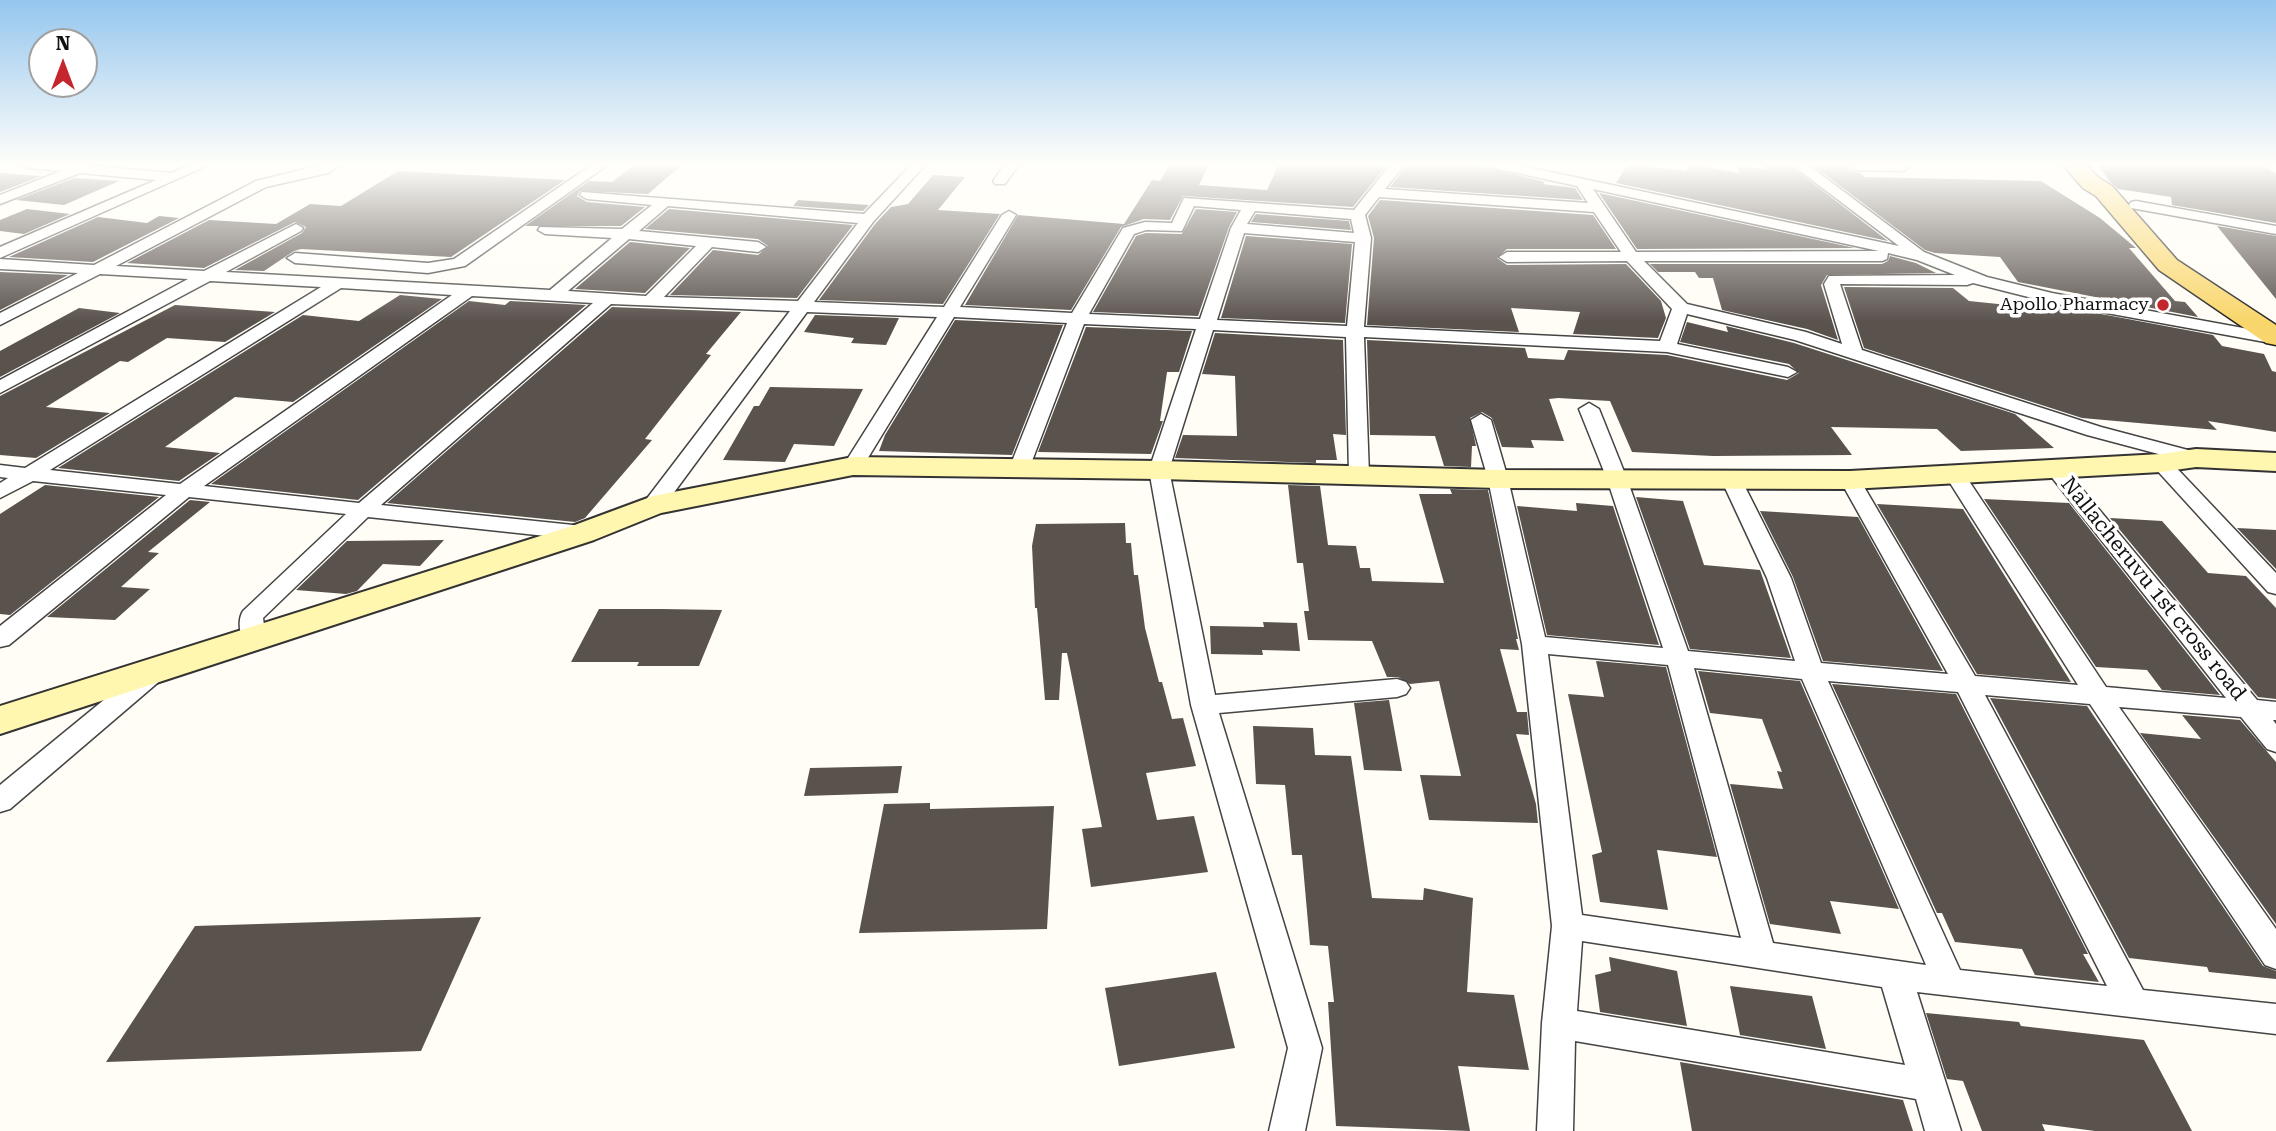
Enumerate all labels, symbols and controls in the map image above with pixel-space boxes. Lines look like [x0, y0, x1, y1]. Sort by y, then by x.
north arrow [28, 28, 98, 98]
text: N [56, 32, 70, 55]
place label: Apollo Pharmacy [2000, 294, 2149, 316]
marker: Apollo Pharmacy [2155, 297, 2171, 313]
street label: Nallacheruvu 1st cross road [2055, 472, 2251, 706]

